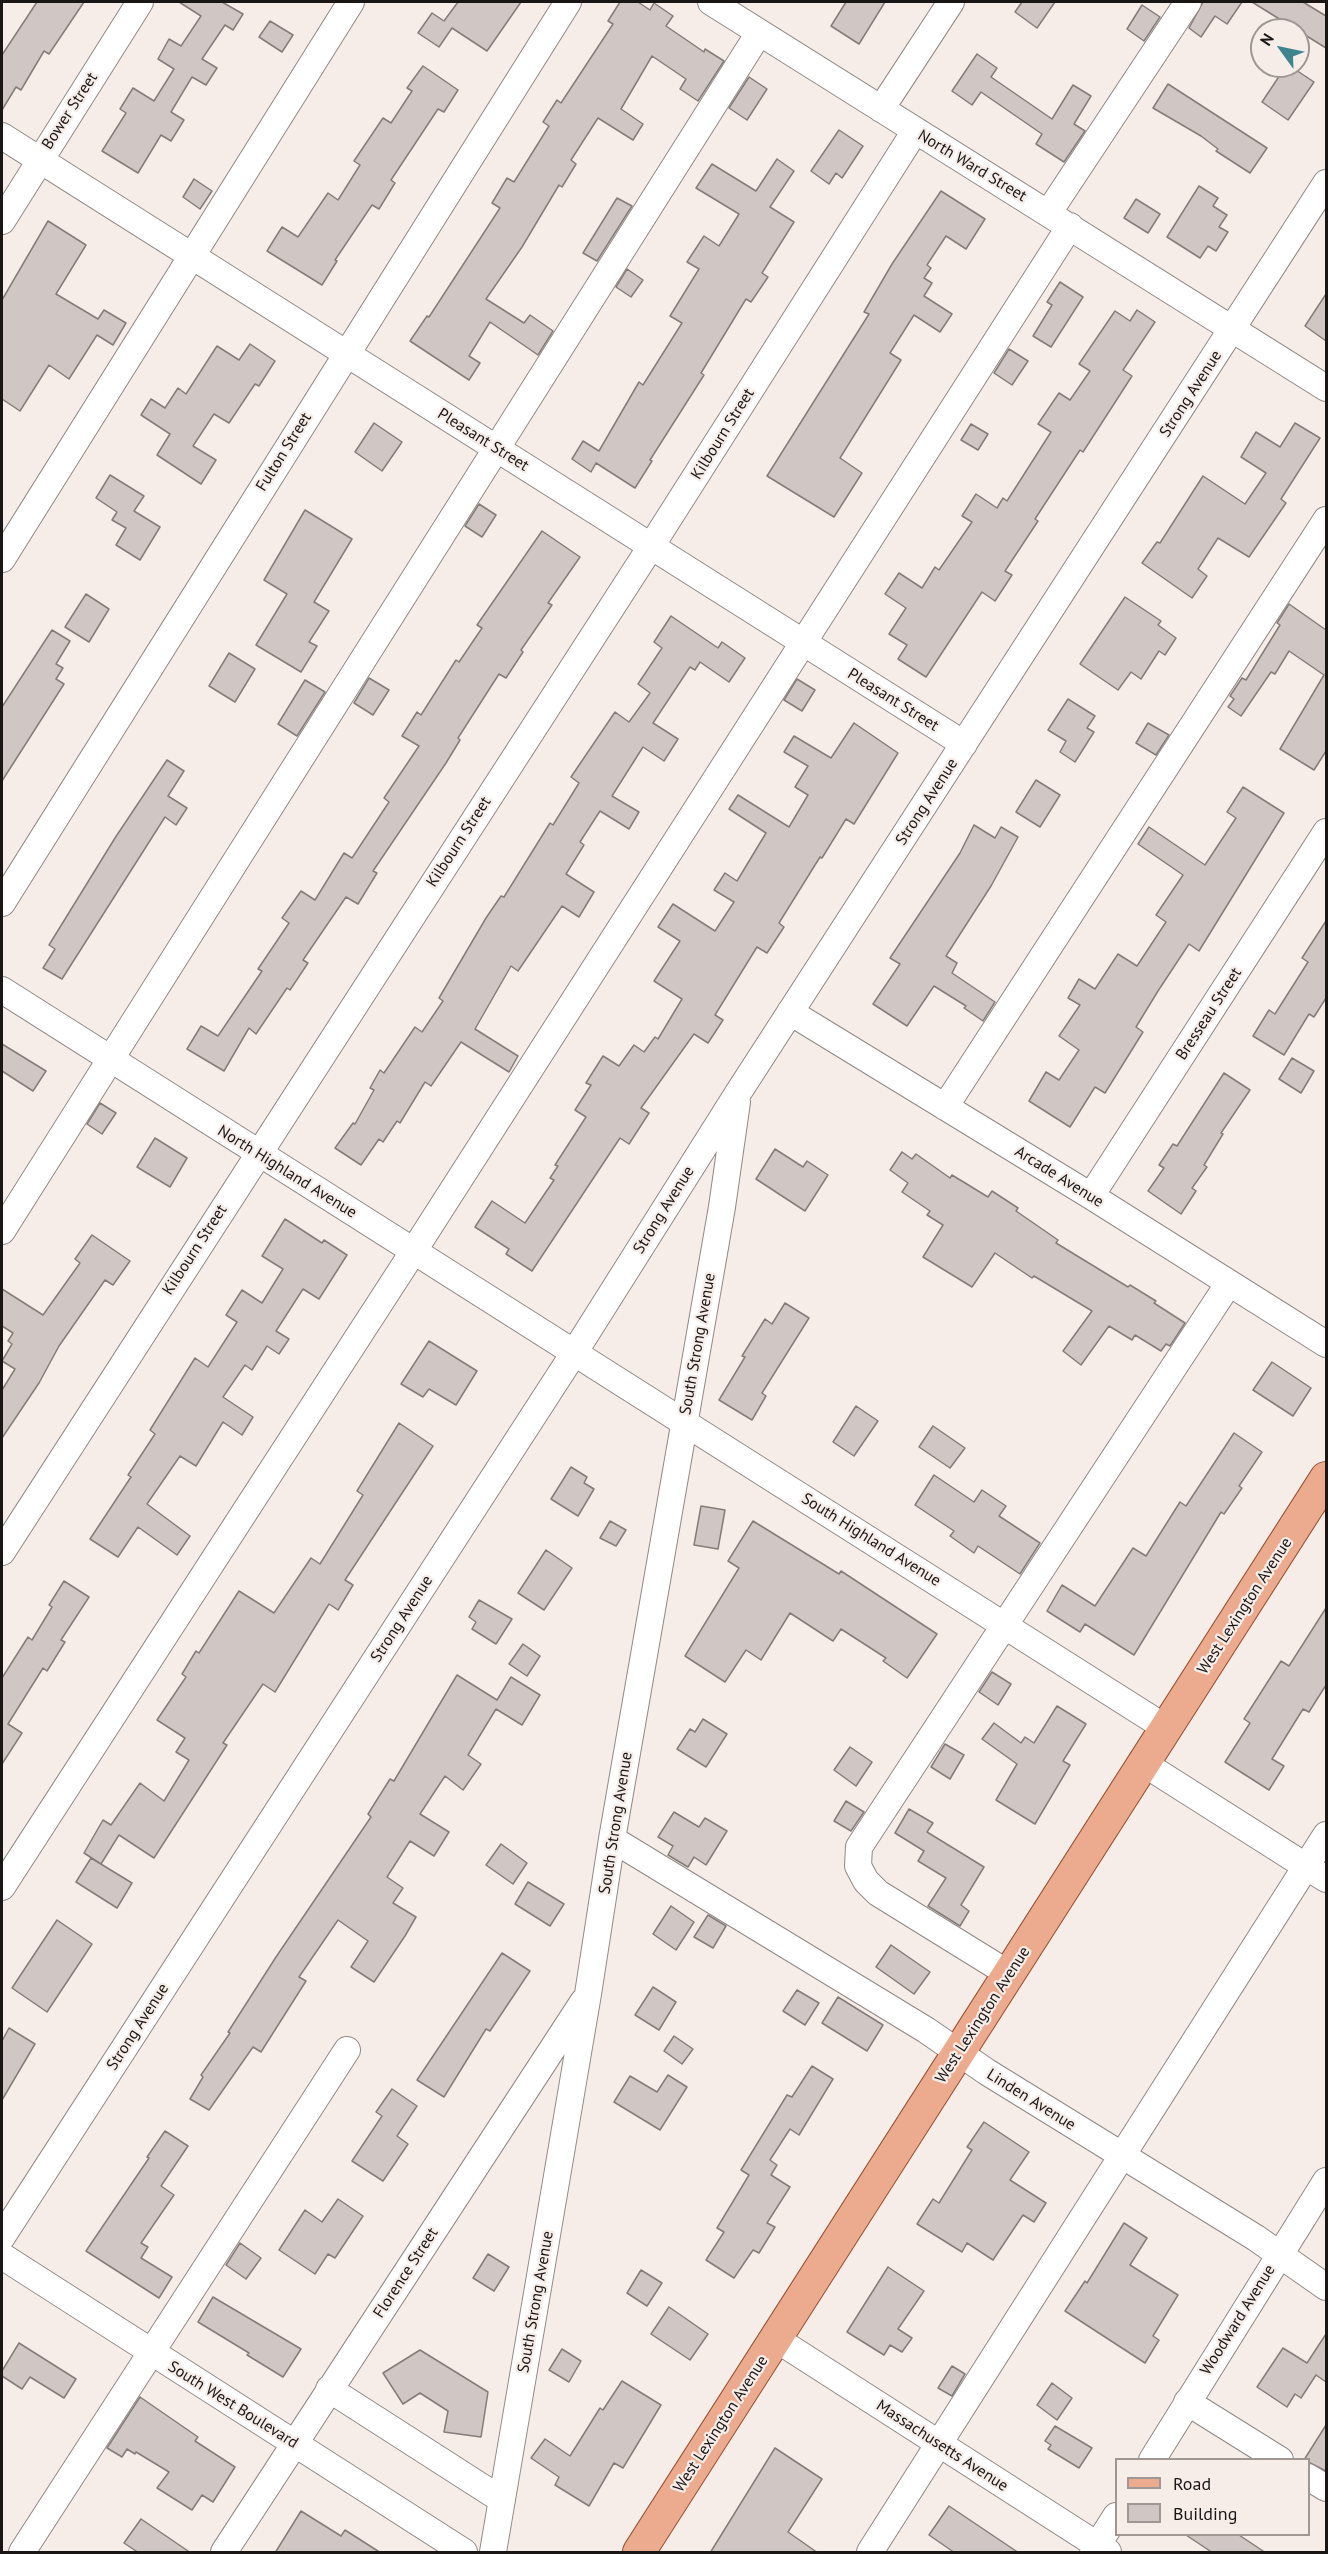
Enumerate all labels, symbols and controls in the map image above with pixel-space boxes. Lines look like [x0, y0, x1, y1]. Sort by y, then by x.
north arrow [1250, 18, 1310, 78]
text: N [1255, 29, 1278, 49]
street label: Bower Street [38, 69, 102, 153]
street label: North Ward Street [914, 126, 1030, 206]
street label: Strong Avenue [1156, 347, 1226, 441]
street label: Kilbourn Street [687, 385, 759, 483]
street label: Pleasant Street [434, 404, 532, 476]
street label: Fulton Street [252, 409, 316, 495]
street label: Pleasant Street [844, 664, 942, 736]
street label: Strong Avenue [892, 755, 962, 849]
street label: Kilbourn Street [423, 793, 495, 891]
street label: Bresseau Street [1172, 964, 1246, 1064]
street label: North Highland Avenue [214, 1121, 360, 1223]
street label: Arcade Avenue [1011, 1142, 1107, 1212]
street label: Strong Avenue [629, 1163, 699, 1257]
street label: Kilbourn Street [159, 1201, 231, 1299]
street label: South Strong Avenue [676, 1272, 720, 1416]
street label: South Highland Avenue [798, 1489, 944, 1591]
street label: West Lexington Avenue [1194, 1534, 1296, 1678]
street label: Strong Avenue [367, 1572, 437, 1666]
street label: South Strong Avenue [595, 1751, 637, 1895]
street label: West Lexington Avenue [932, 1943, 1034, 2087]
street label: Strong Avenue [103, 1980, 173, 2074]
street label: Linden Avenue [983, 2065, 1079, 2135]
street label: Florence Street [370, 2224, 442, 2322]
street label: South Strong Avenue [514, 2230, 558, 2374]
street label: Woodward Avenue [1196, 2261, 1280, 2379]
street label: West Lexington Avenue [670, 2352, 772, 2496]
street label: South West Boulevard [164, 2357, 302, 2453]
street label: Massachusetts Avenue [872, 2396, 1012, 2496]
legend [1115, 2458, 1310, 2536]
text: Road [1173, 2472, 1211, 2495]
text: Building [1173, 2502, 1237, 2525]

